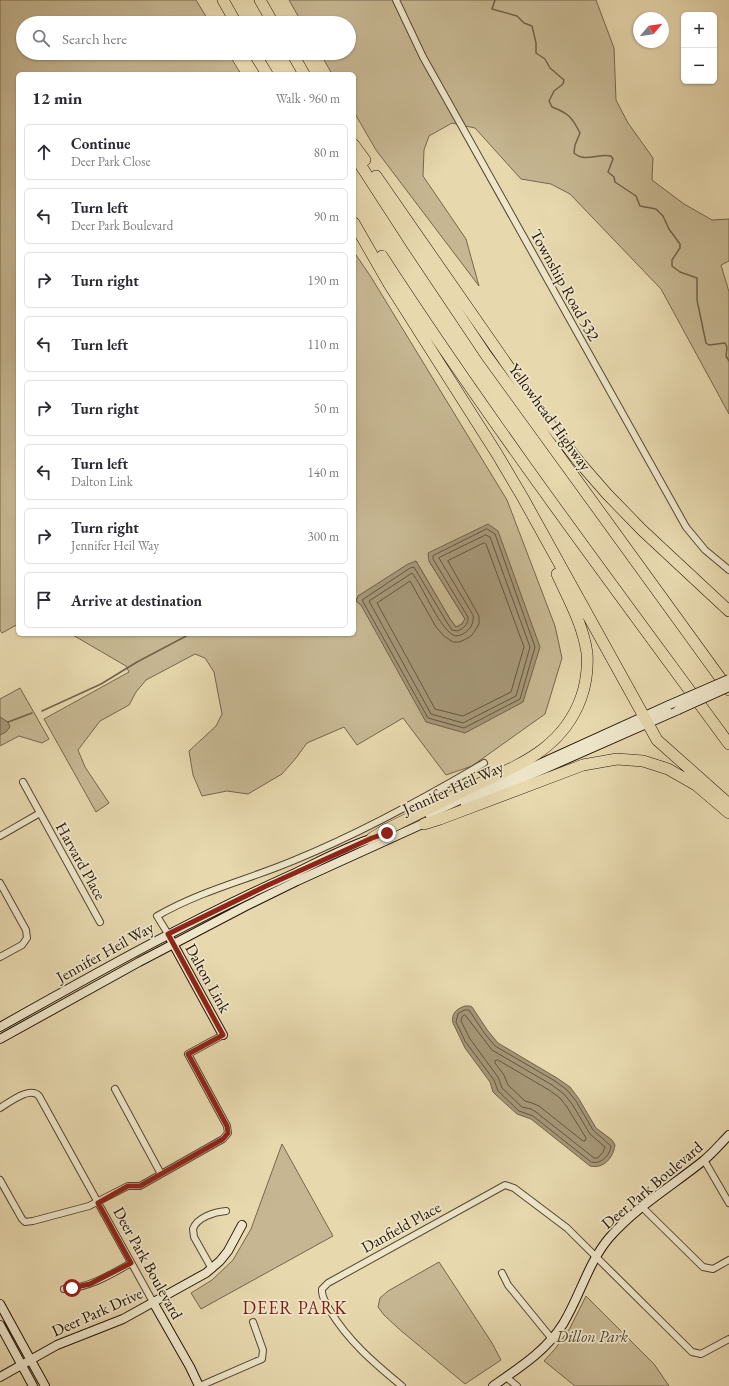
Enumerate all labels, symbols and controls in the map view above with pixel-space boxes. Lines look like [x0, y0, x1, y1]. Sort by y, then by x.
north arrow [633, 12, 669, 48]
map controls [681, 12, 717, 84]
button: + [681, 12, 717, 48]
search box [16, 16, 356, 60]
icon: search [30, 27, 52, 49]
text: Search here [62, 29, 127, 48]
button: − [681, 48, 717, 84]
text: 12 min [32, 87, 82, 109]
text: Walk · 960 m [276, 90, 340, 107]
text: Continue [71, 134, 131, 153]
icon: ahead [33, 141, 55, 163]
text: 80 m [314, 144, 339, 161]
text: Deer Park Close [71, 153, 151, 170]
text: Turn left [71, 198, 128, 217]
icon: left [33, 205, 55, 227]
text: 90 m [314, 208, 339, 225]
text: Deer Park Boulevard [71, 217, 173, 234]
street label: Township Road 532 [526, 225, 605, 345]
icon: right [33, 269, 55, 291]
text: Turn right [71, 271, 139, 290]
text: 190 m [308, 272, 339, 289]
icon: left [33, 333, 55, 355]
text: Turn left [71, 335, 128, 354]
text: 110 m [308, 336, 339, 353]
street label: Yellowhead Highway [504, 359, 597, 476]
icon: right [33, 397, 55, 419]
text: Turn right [71, 399, 139, 418]
text: 50 m [314, 400, 339, 417]
text: Turn left [71, 454, 128, 473]
icon: left [33, 461, 55, 483]
text: 140 m [308, 464, 339, 481]
text: Dalton Link [71, 473, 133, 490]
text: Turn right [71, 518, 139, 537]
icon: right [33, 525, 55, 547]
text: 300 m [308, 528, 339, 545]
text: Jennifer Heil Way [71, 537, 159, 554]
icon: arrive [33, 589, 55, 611]
text: Arrive at destination [71, 591, 202, 610]
street label: Jennifer Heil Way [397, 756, 508, 820]
street label: Harvard Place [51, 818, 111, 904]
route end [378, 824, 396, 842]
street label: Jennifer Heil Way [51, 916, 158, 988]
street label: Dalton Link [180, 940, 236, 1017]
street label: Deer Park Boulevard [597, 1136, 708, 1233]
street label: Danfield Place [357, 1196, 445, 1258]
street label: Deer Park Boulevard [108, 1203, 188, 1324]
route start [63, 1279, 81, 1297]
street label: Deer Park Drive [48, 1283, 146, 1341]
district label: DEER PARK [242, 1296, 348, 1319]
park label: Dillon Park [555, 1326, 629, 1347]

